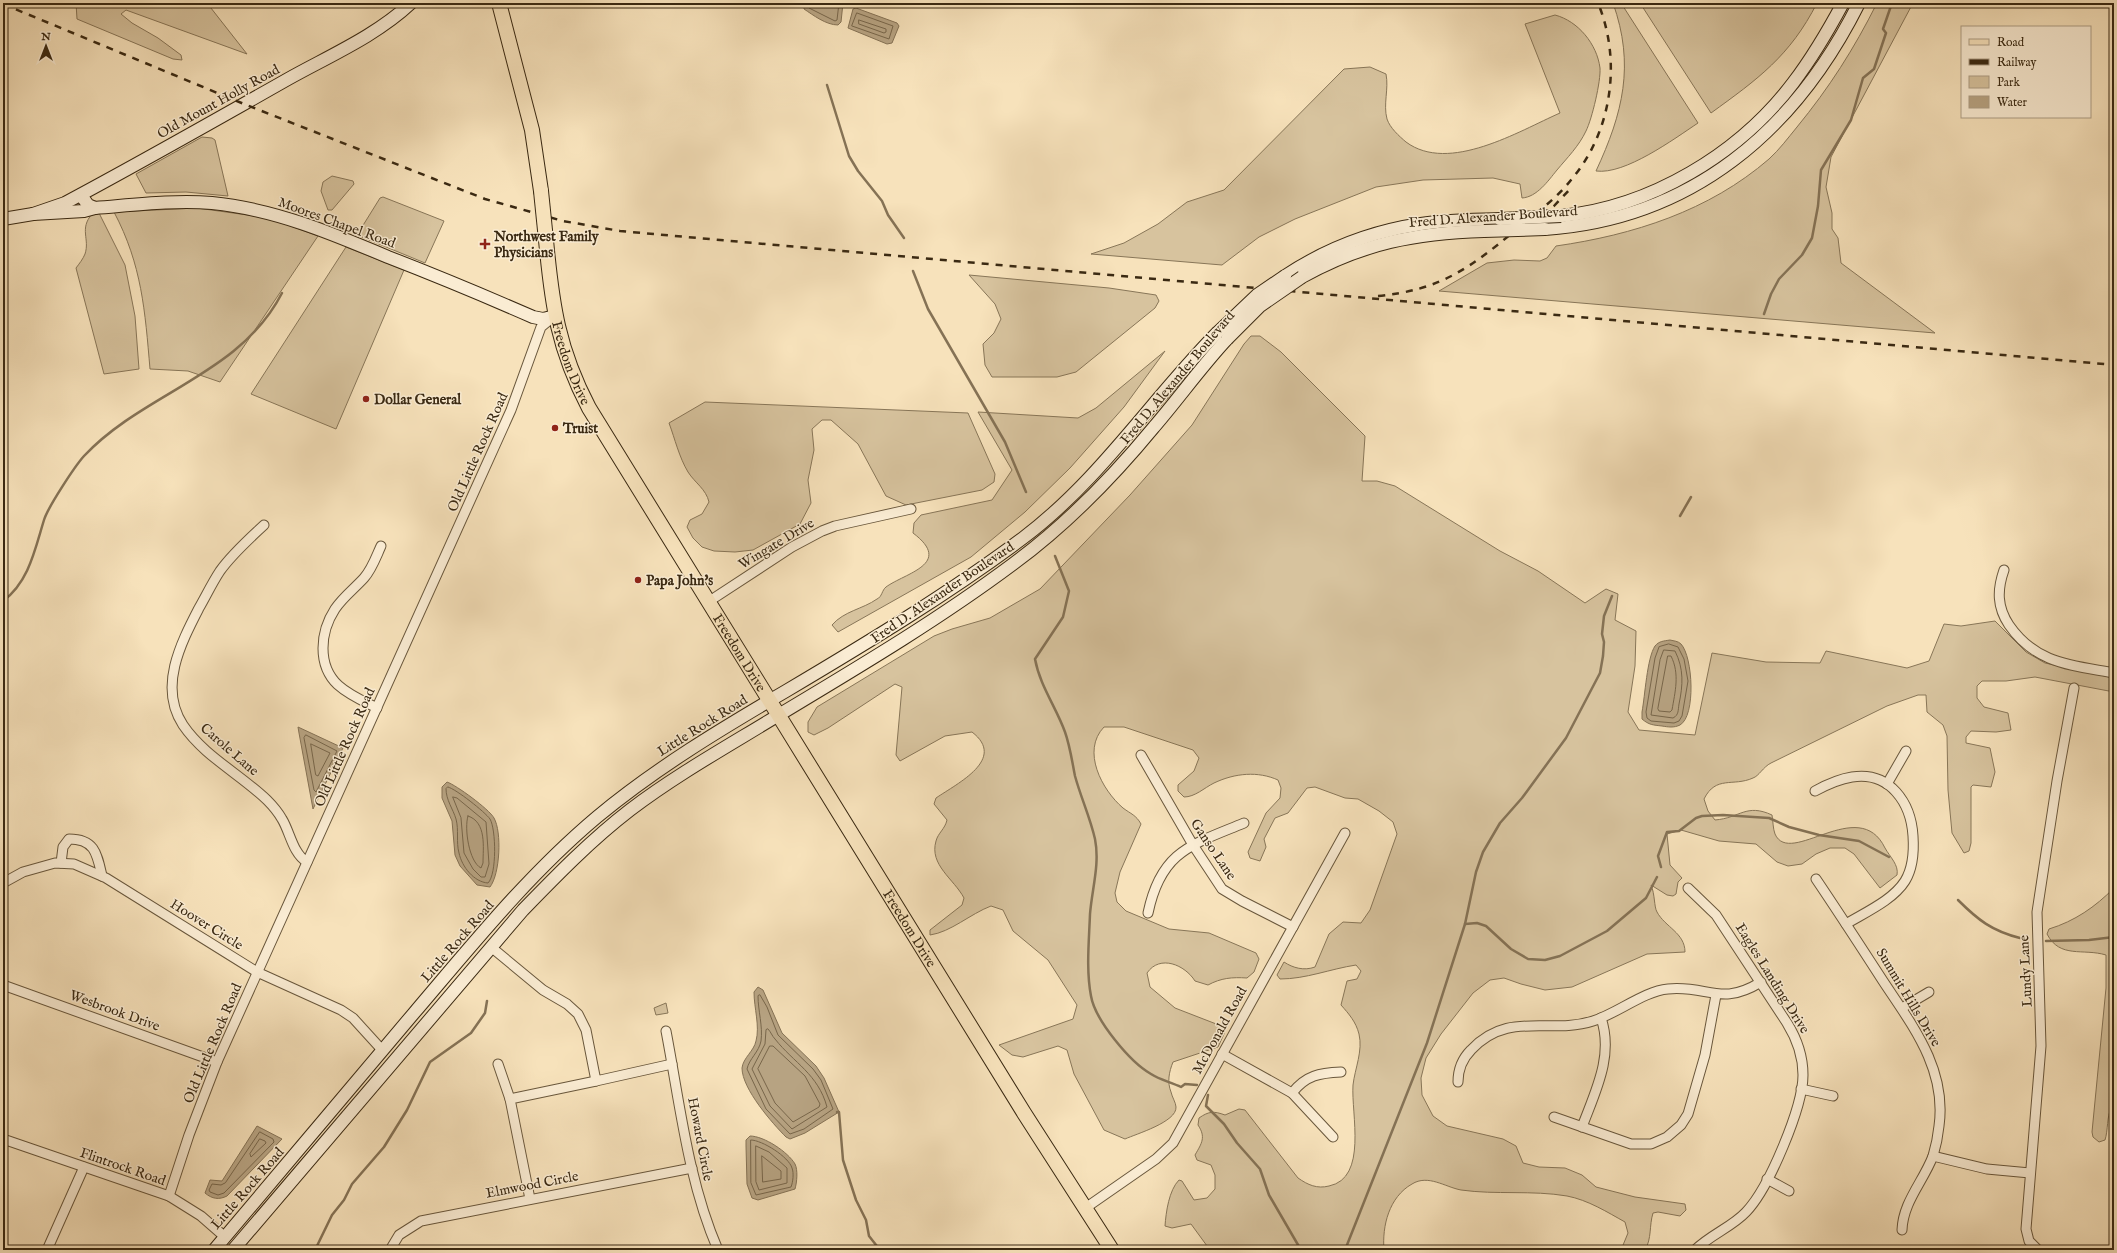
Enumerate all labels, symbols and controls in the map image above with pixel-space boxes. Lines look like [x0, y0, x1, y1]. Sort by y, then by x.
north arrow [26, 26, 66, 66]
legend [1961, 26, 2091, 118]
text: N [40, 30, 51, 44]
text: Road [1997, 35, 2025, 50]
text: Railway [1997, 55, 2036, 70]
street label: Old Mount Holly Road [154, 60, 283, 143]
text: Park [1997, 75, 2020, 90]
text: Water [1997, 95, 2028, 110]
street label: Moores Chapel Road [275, 193, 398, 253]
street label: Fred D. Alexander Boulevard [1408, 202, 1578, 232]
place label: Northwest Family Physicians [493, 228, 600, 262]
marker: Northwest Family Physicians [479, 238, 491, 250]
street label: Fred D. Alexander Boulevard [1117, 307, 1239, 448]
street label: Freedom Drive [547, 319, 594, 409]
street label: Old Little Rock Road [444, 389, 513, 515]
place label: Dollar General [374, 391, 462, 409]
marker: Dollar General [361, 394, 371, 404]
place label: Truist [562, 420, 598, 438]
marker: Truist [550, 423, 560, 433]
street label: Wingate Drive [735, 514, 818, 573]
street label: Fred D. Alexander Boulevard [867, 538, 1018, 648]
place label: Papa John's [646, 572, 713, 590]
marker: Papa John's [633, 575, 643, 585]
street label: Freedom Drive [708, 611, 770, 696]
street label: Old Little Rock Road [311, 684, 380, 810]
street label: Little Rock Road [654, 691, 751, 761]
street label: Carole Lane [196, 719, 263, 780]
street label: Ganso Lane [1186, 815, 1241, 884]
street label: Freedom Drive [878, 886, 940, 971]
street label: Hoover Circle [167, 895, 247, 955]
street label: Little Rock Road [417, 897, 499, 986]
street label: Eagles Landing Drive [1731, 920, 1814, 1038]
street label: Lundy Lane [2015, 934, 2037, 1007]
street label: Summit Hills Drive [1872, 945, 1945, 1050]
street label: Old Little Rock Road [179, 980, 247, 1106]
street label: McDonald Road [1188, 983, 1252, 1077]
street label: Wesbrook Drive [67, 986, 163, 1036]
street label: Howard Circle [683, 1096, 717, 1183]
street label: Flintrock Road [77, 1144, 168, 1190]
street label: Little Rock Road [207, 1144, 289, 1233]
street label: Elmwood Circle [484, 1167, 581, 1203]

